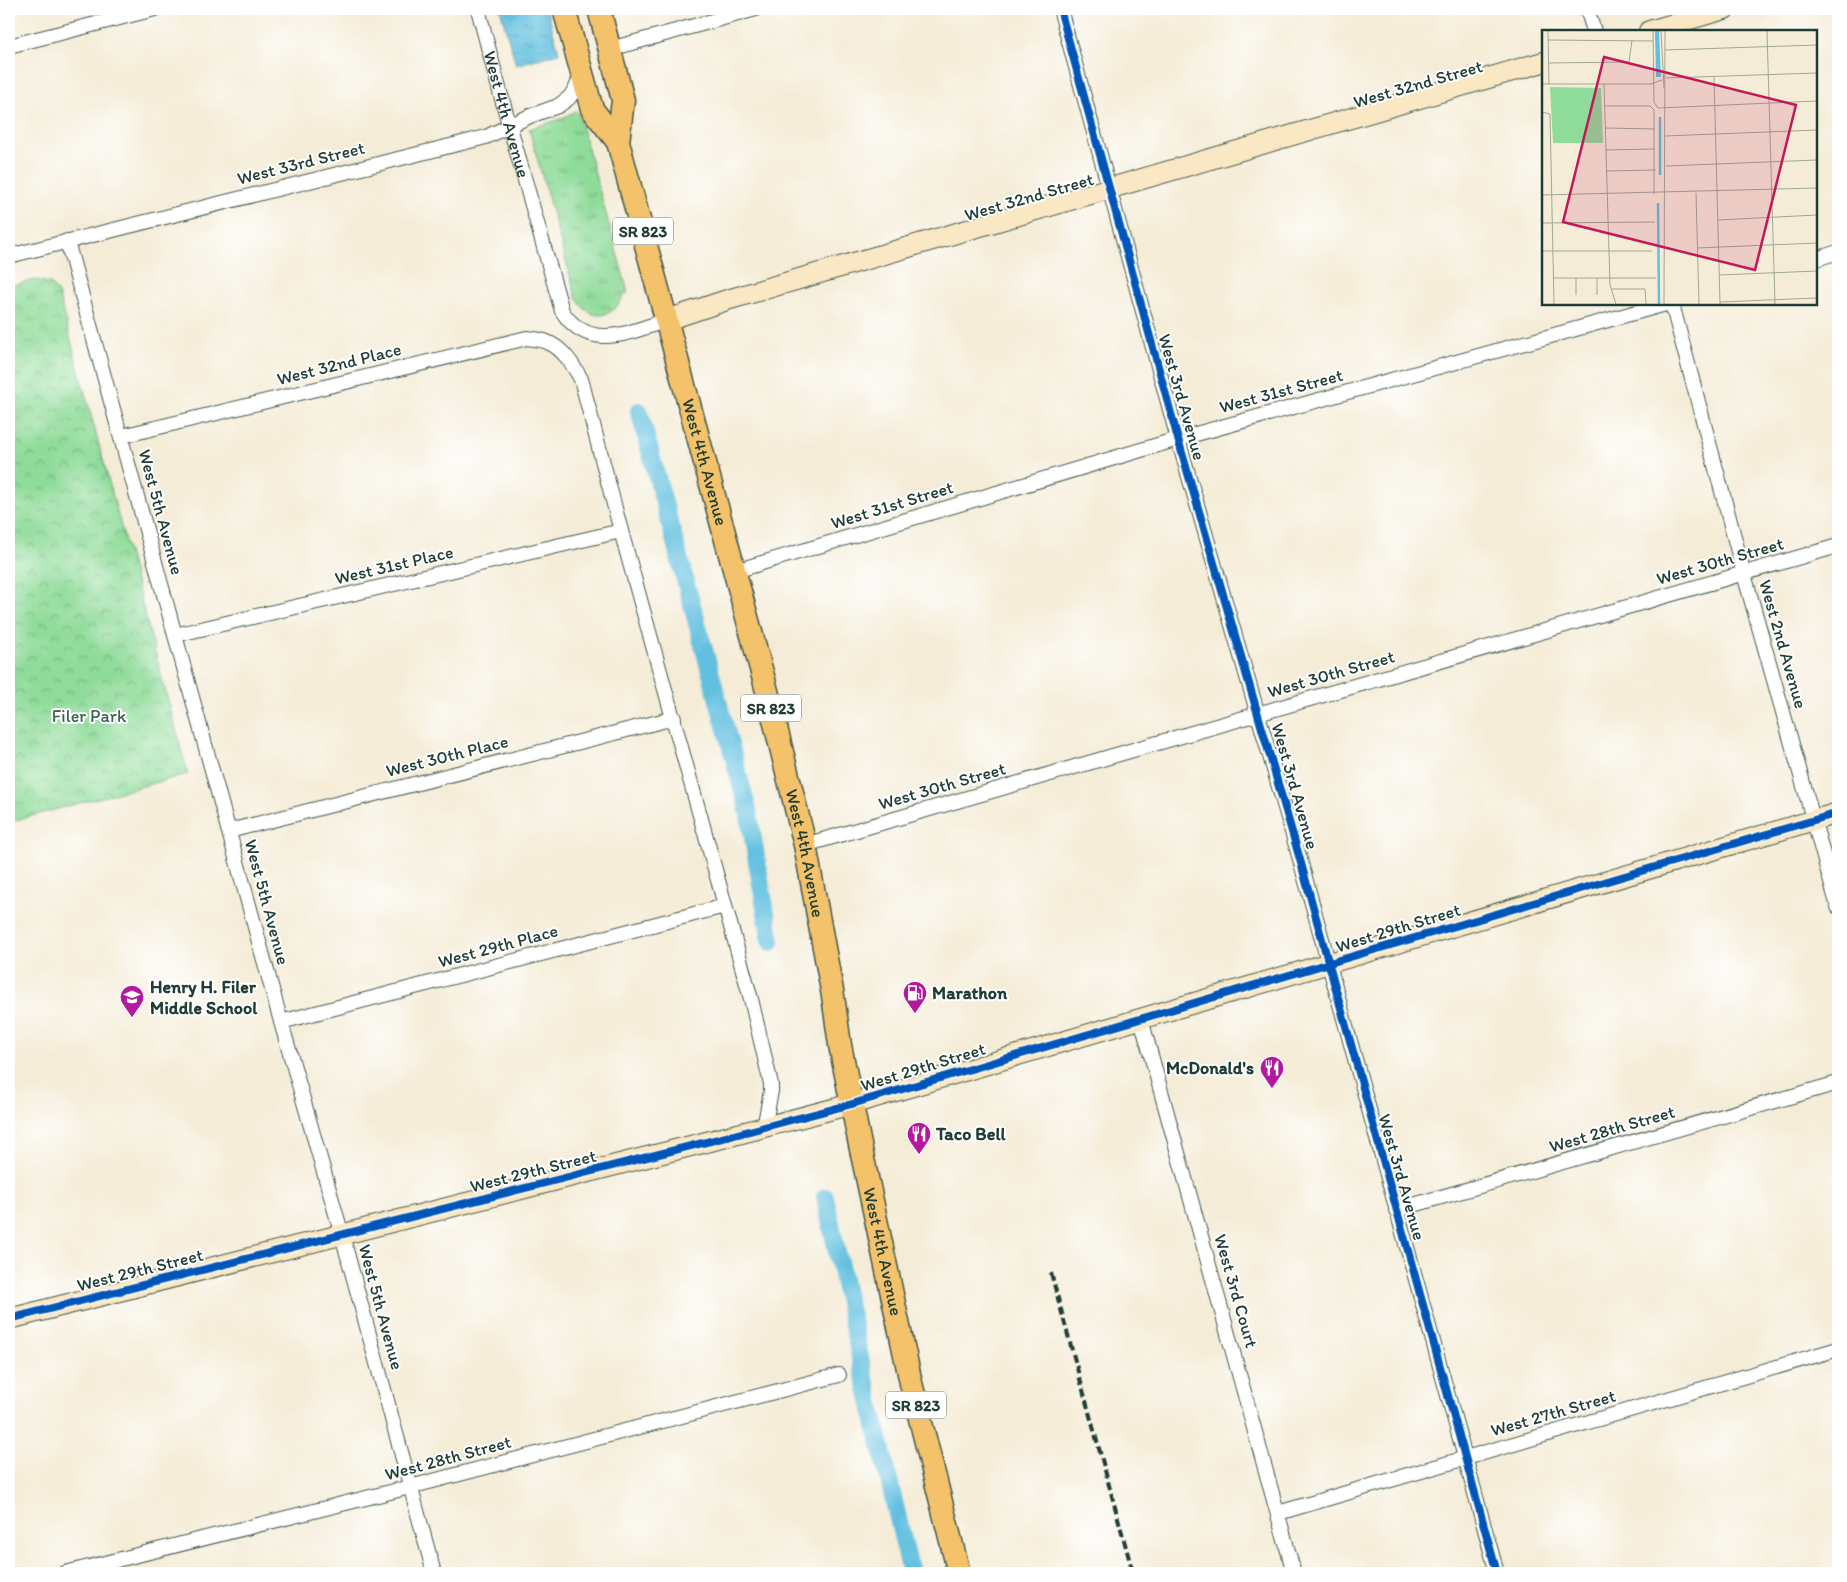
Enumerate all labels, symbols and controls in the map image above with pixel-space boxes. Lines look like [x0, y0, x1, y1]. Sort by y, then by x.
inset map [1542, 30, 1817, 305]
street label: West 4th Avenue [479, 48, 535, 180]
street label: West 32nd Street [1351, 55, 1485, 113]
street label: West 33rd Street [235, 136, 367, 189]
street label: West 32nd Street [962, 168, 1096, 226]
road number: SR 823 [613, 218, 673, 245]
street label: West 3rd Avenue [1153, 331, 1211, 463]
street label: West 32nd Place [275, 338, 403, 390]
street label: West 31st Street [1217, 364, 1345, 418]
street label: West 4th Avenue [677, 396, 733, 528]
street label: West 5th Avenue [134, 447, 188, 577]
street label: West 31st Street [828, 476, 956, 534]
street label: West 30th Street [1654, 532, 1786, 590]
street label: West 31st Place [333, 541, 455, 589]
street label: West 2nd Avenue [1754, 577, 1812, 711]
street label: West 30th Street [1265, 645, 1397, 703]
road number: SR 823 [741, 694, 801, 721]
park label: Filer Park [52, 705, 127, 727]
street label: West 3rd Avenue [1266, 720, 1324, 852]
street label: West 30th Place [384, 730, 510, 782]
street label: West 30th Street [876, 757, 1008, 815]
street label: West 4th Avenue [781, 787, 829, 919]
street label: West 5th Avenue [240, 837, 294, 967]
street label: West 29th Street [1333, 898, 1463, 957]
street label: West 29th Place [436, 919, 560, 973]
place label: Henry H. Filer Middle School [150, 976, 258, 1019]
fuel station icon: Marathon [902, 980, 928, 1014]
place label: Marathon [932, 982, 1008, 1004]
school or university icon: Henry H. Filer Middle School [119, 984, 145, 1018]
street label: West 29th Street [858, 1037, 988, 1096]
restaurant icon: McDonald's [1259, 1055, 1285, 1089]
place label: McDonald's [1166, 1057, 1254, 1079]
street label: West 28th Street [1547, 1100, 1678, 1157]
street label: West 3rd Avenue [1373, 1111, 1431, 1243]
restaurant icon: Taco Bell [906, 1121, 932, 1155]
place label: Taco Bell [935, 1123, 1006, 1145]
street label: West 29th Street [468, 1145, 599, 1197]
street label: West 4th Avenue [858, 1185, 907, 1318]
street label: West 3rd Court [1209, 1232, 1263, 1351]
street label: West 5th Avenue [354, 1242, 408, 1372]
street label: West 29th Street [75, 1244, 206, 1296]
street label: West 27th Street [1488, 1385, 1618, 1441]
road number: SR 823 [886, 1392, 946, 1418]
street label: West 28th Street [382, 1431, 514, 1485]

